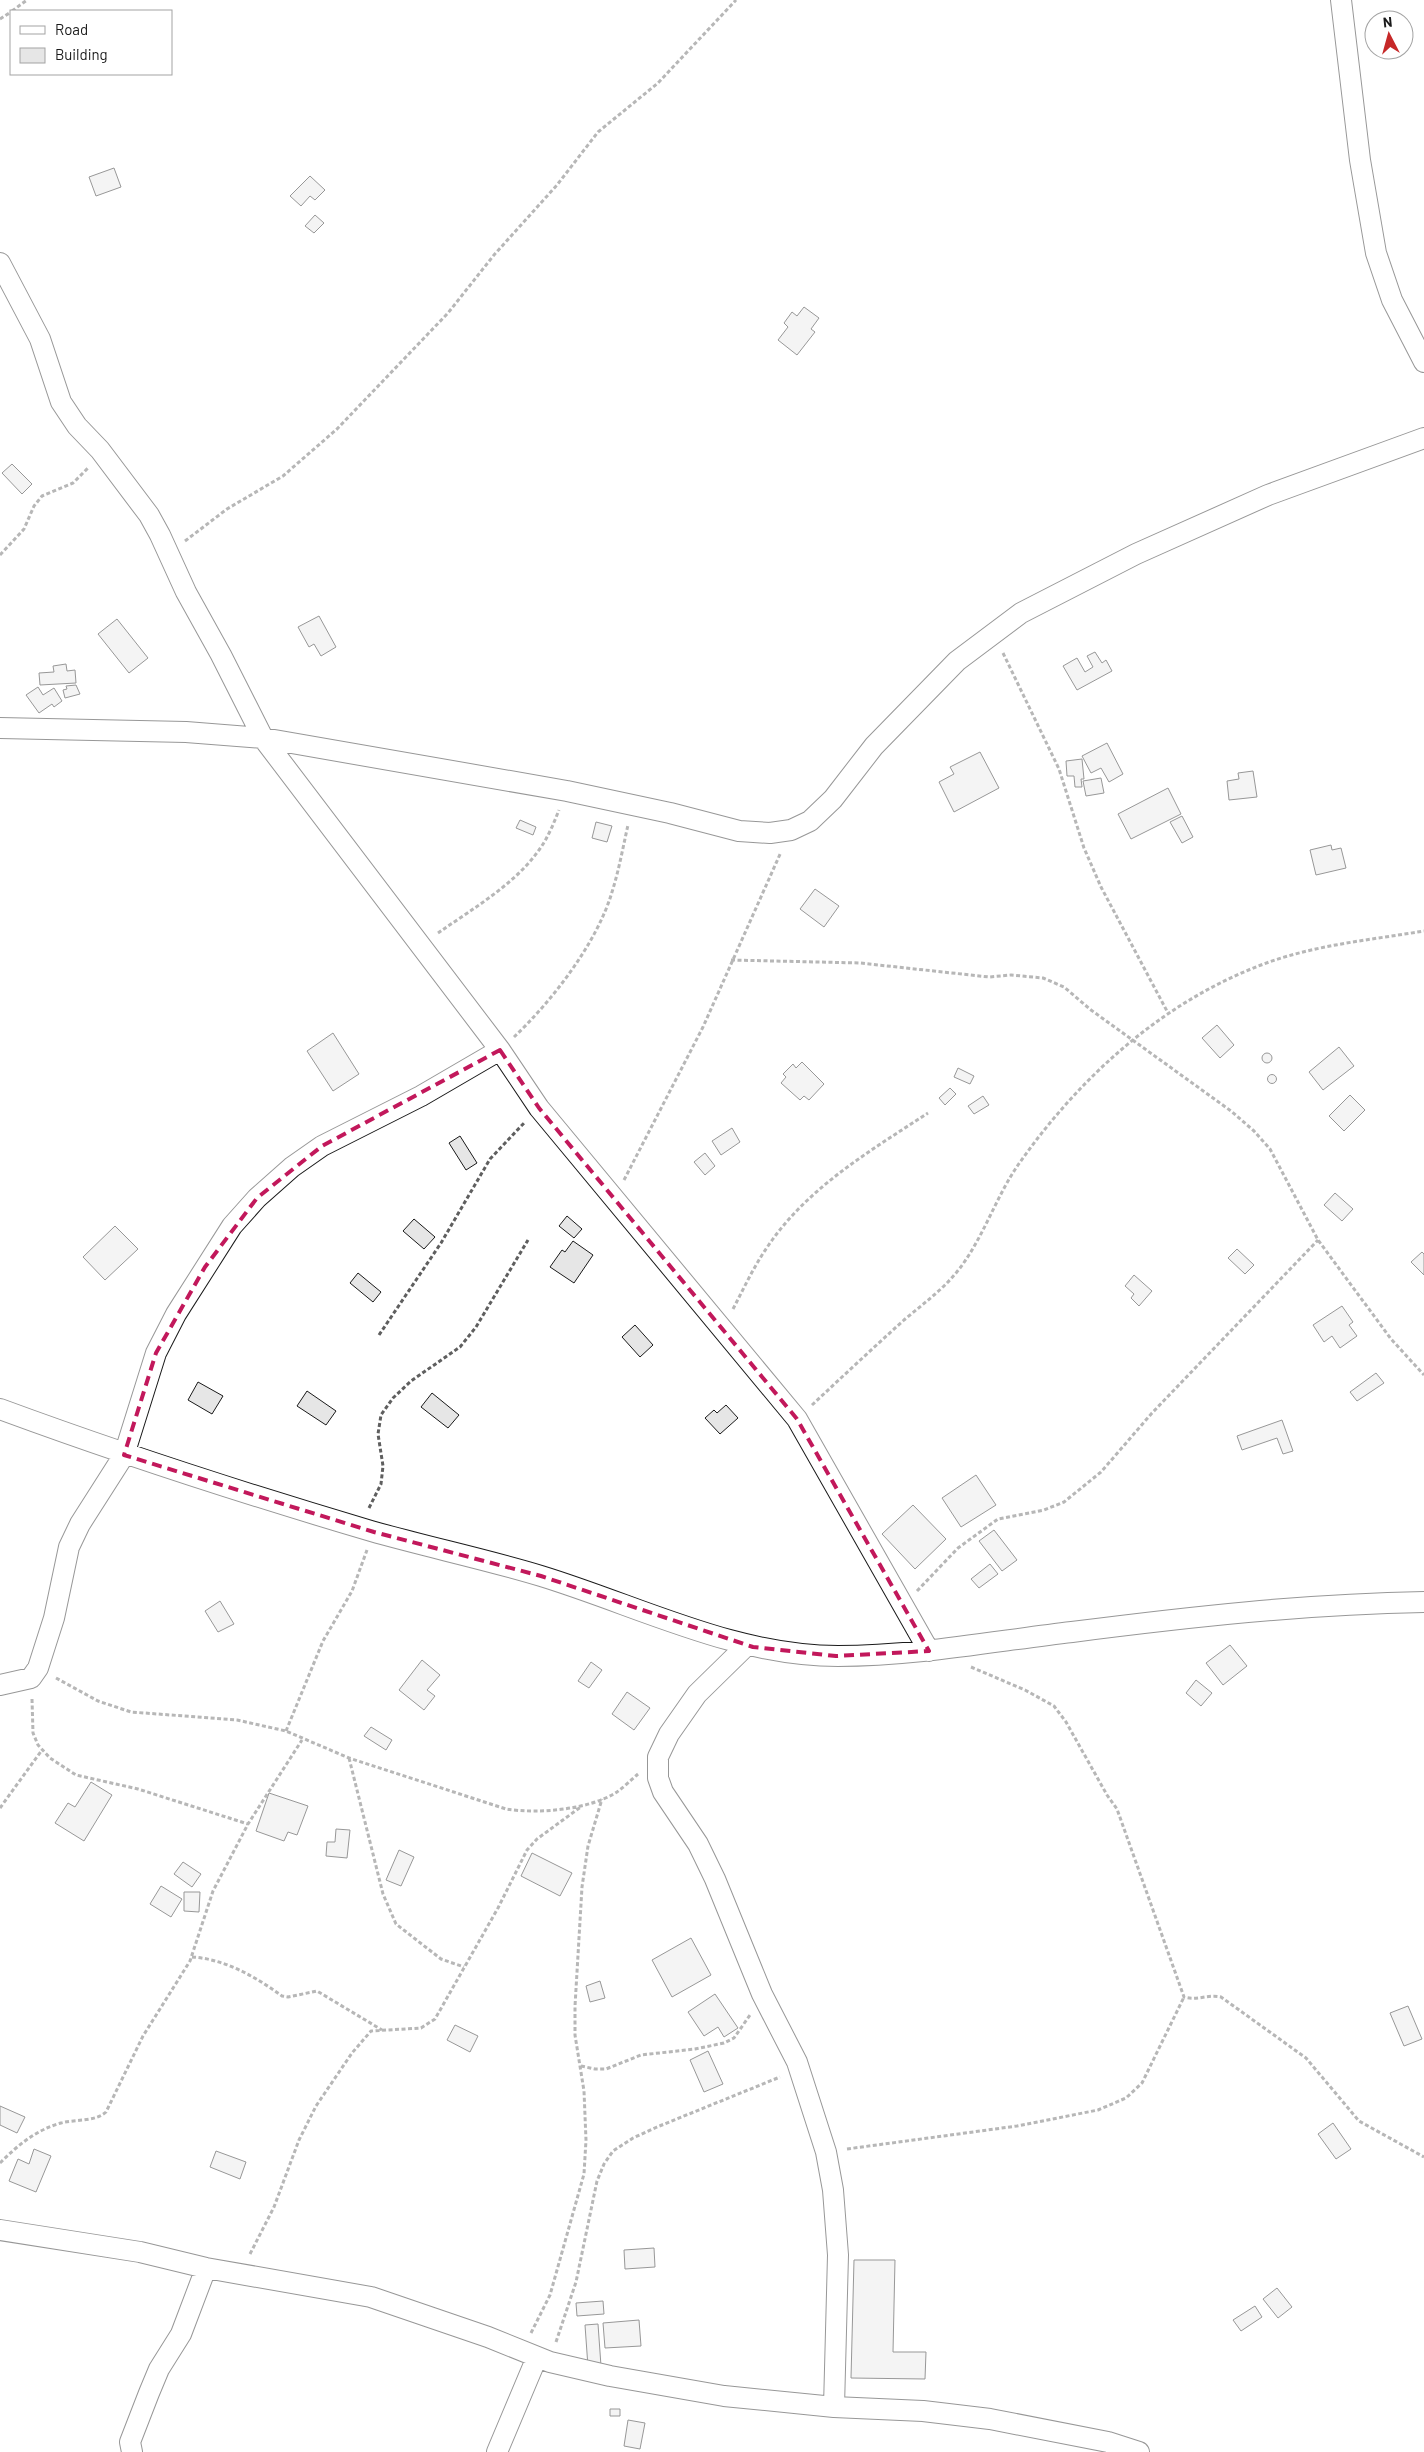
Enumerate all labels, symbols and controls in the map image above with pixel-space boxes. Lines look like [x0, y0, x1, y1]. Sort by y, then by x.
legend [10, 10, 172, 75]
north arrow [1364, 10, 1414, 60]
text: N [1382, 13, 1393, 31]
text: Road [55, 20, 88, 38]
text: Building [55, 45, 108, 63]

